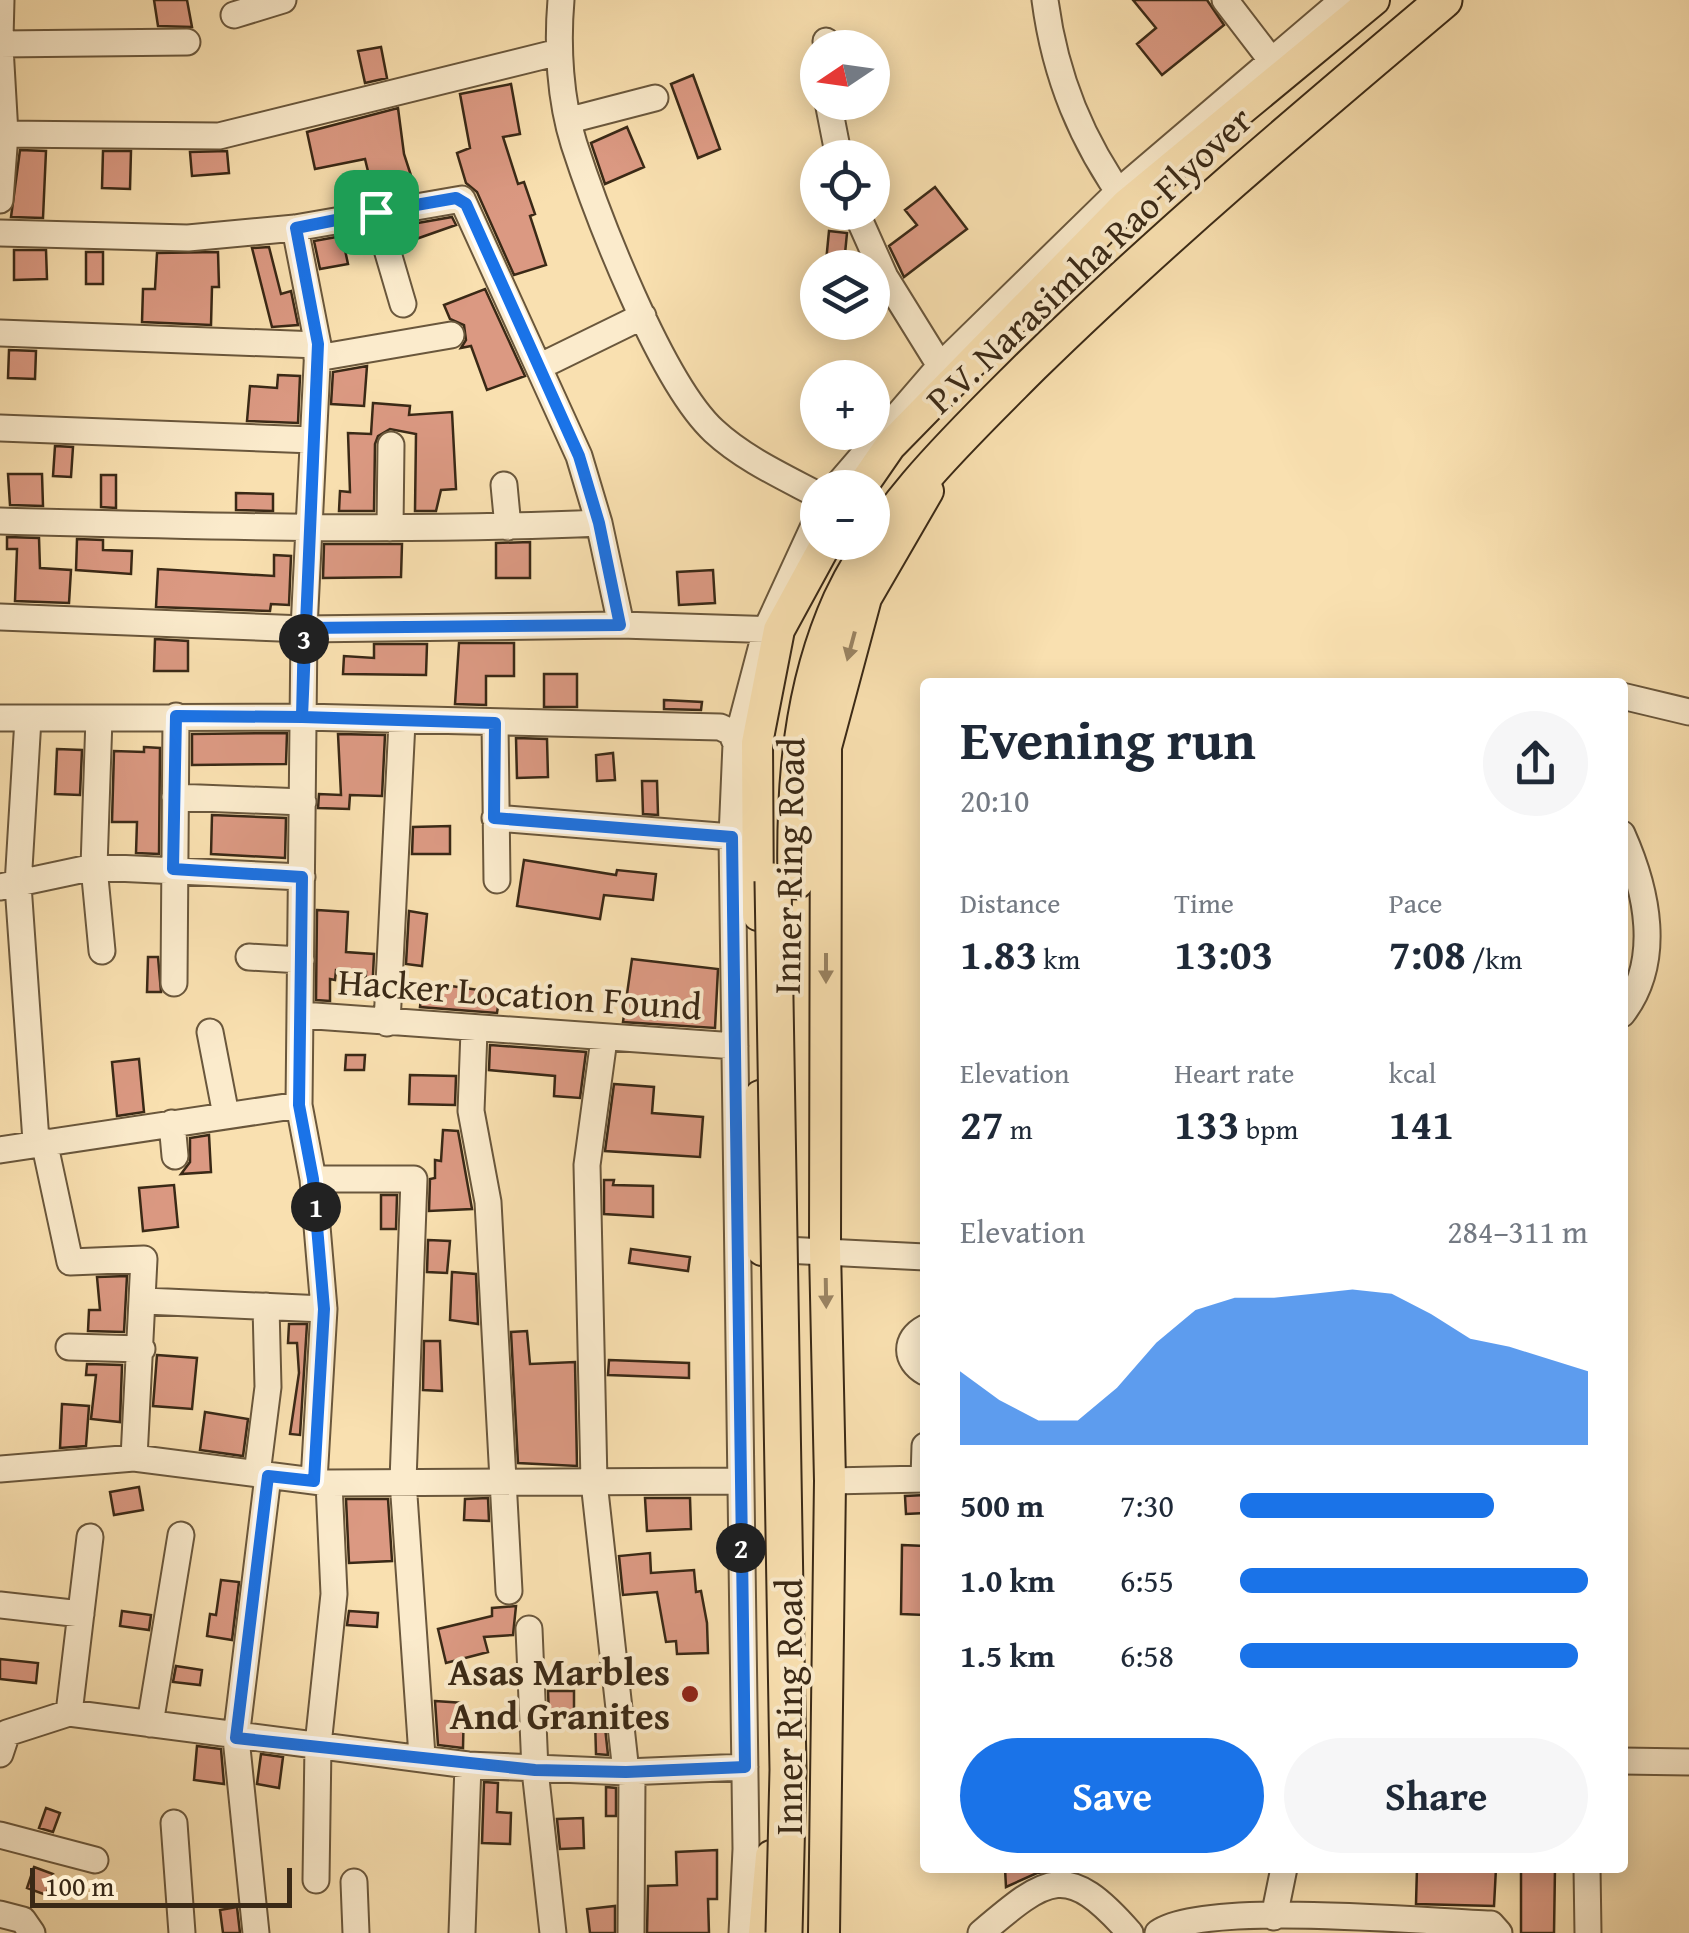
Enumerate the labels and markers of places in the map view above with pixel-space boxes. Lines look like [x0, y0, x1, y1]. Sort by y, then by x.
pin [334, 170, 419, 255]
pin: 3 [279, 614, 329, 664]
pin: 1 [291, 1182, 341, 1232]
pin: 2 [716, 1523, 766, 1573]
place label: Asas Marbles And Granites [448, 1643, 670, 1743]
marker: Asas Marbles And Granites [679, 1683, 701, 1705]

